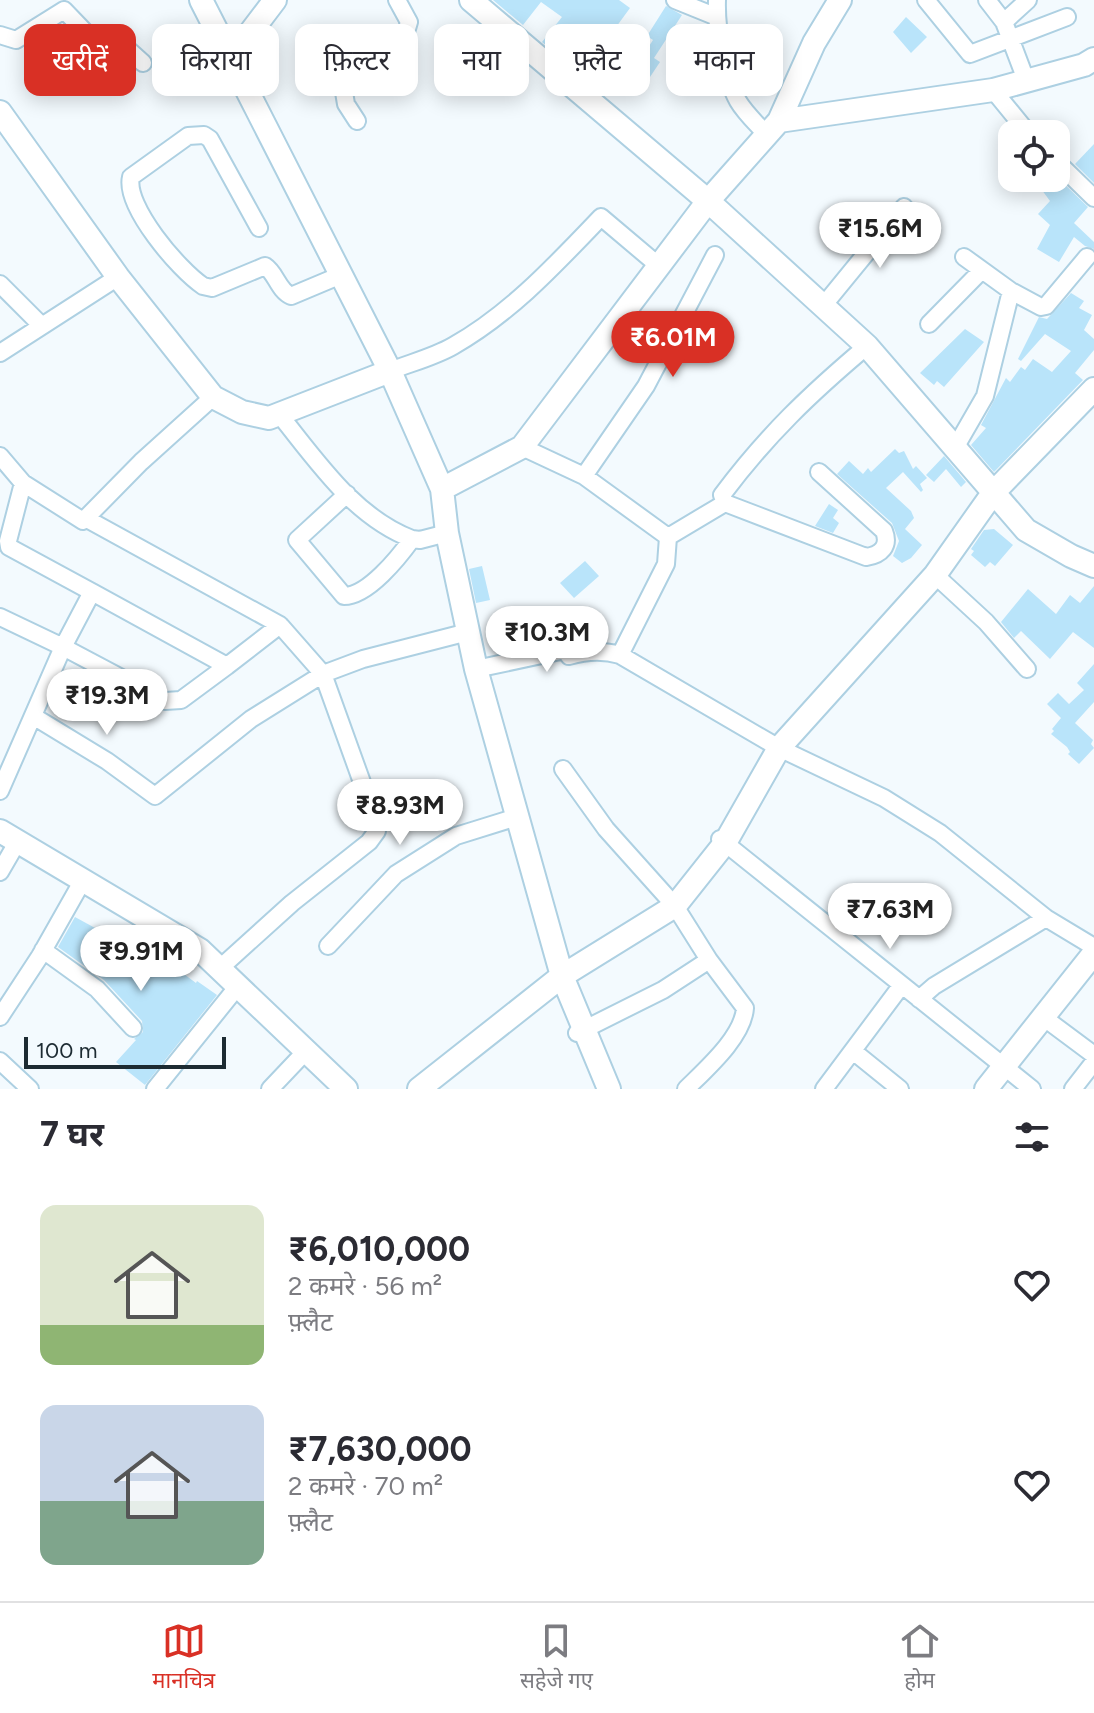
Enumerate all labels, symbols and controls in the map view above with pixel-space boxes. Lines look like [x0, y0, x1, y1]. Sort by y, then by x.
chip: खरीदें [24, 24, 136, 96]
chip: किराया [152, 24, 279, 96]
chip: फ़िल्टर [295, 24, 418, 96]
chip: नया [434, 24, 529, 96]
chip: फ़्लैट [545, 24, 650, 96]
chip: मकान [666, 24, 783, 96]
map controls [998, 120, 1070, 192]
button: locate [998, 120, 1070, 192]
pin: ₹15.6M [815, 202, 945, 270]
text: ₹15.6M [837, 212, 923, 244]
pin: ₹6.01M [608, 311, 738, 379]
text: ₹6.01M [629, 321, 717, 353]
pin: ₹10.3M [482, 606, 612, 674]
text: ₹10.3M [504, 616, 590, 648]
pin: ₹19.3M [42, 669, 172, 737]
text: ₹19.3M [65, 679, 149, 711]
pin: ₹8.93M [335, 779, 465, 847]
text: ₹8.93M [355, 789, 445, 821]
pin: ₹7.63M [825, 883, 955, 951]
text: ₹7.63M [846, 893, 934, 925]
pin: ₹9.91M [76, 925, 206, 993]
text: ₹9.91M [98, 935, 184, 967]
scale bar [24, 1033, 226, 1069]
text: 100 m [36, 1037, 97, 1064]
text: 7 घर [40, 1114, 104, 1155]
icon: filters [1010, 1115, 1054, 1159]
text: ₹6,010,000 [288, 1229, 470, 1270]
icon: home [104, 1237, 200, 1333]
icon: heart [1010, 1263, 1054, 1307]
text: 2 कमरे · 56 m² [288, 1270, 442, 1302]
text: फ़्लैट [288, 1306, 333, 1338]
text: ₹7,630,000 [288, 1429, 472, 1470]
icon: home [104, 1437, 200, 1533]
icon: heart [1010, 1463, 1054, 1507]
text: 2 कमरे · 70 m² [288, 1470, 443, 1502]
text: फ़्लैट [288, 1506, 333, 1538]
tab: मानचित्र [152, 1619, 215, 1697]
tab: सहेजे गए [520, 1619, 593, 1697]
tab: होम [898, 1619, 942, 1697]

